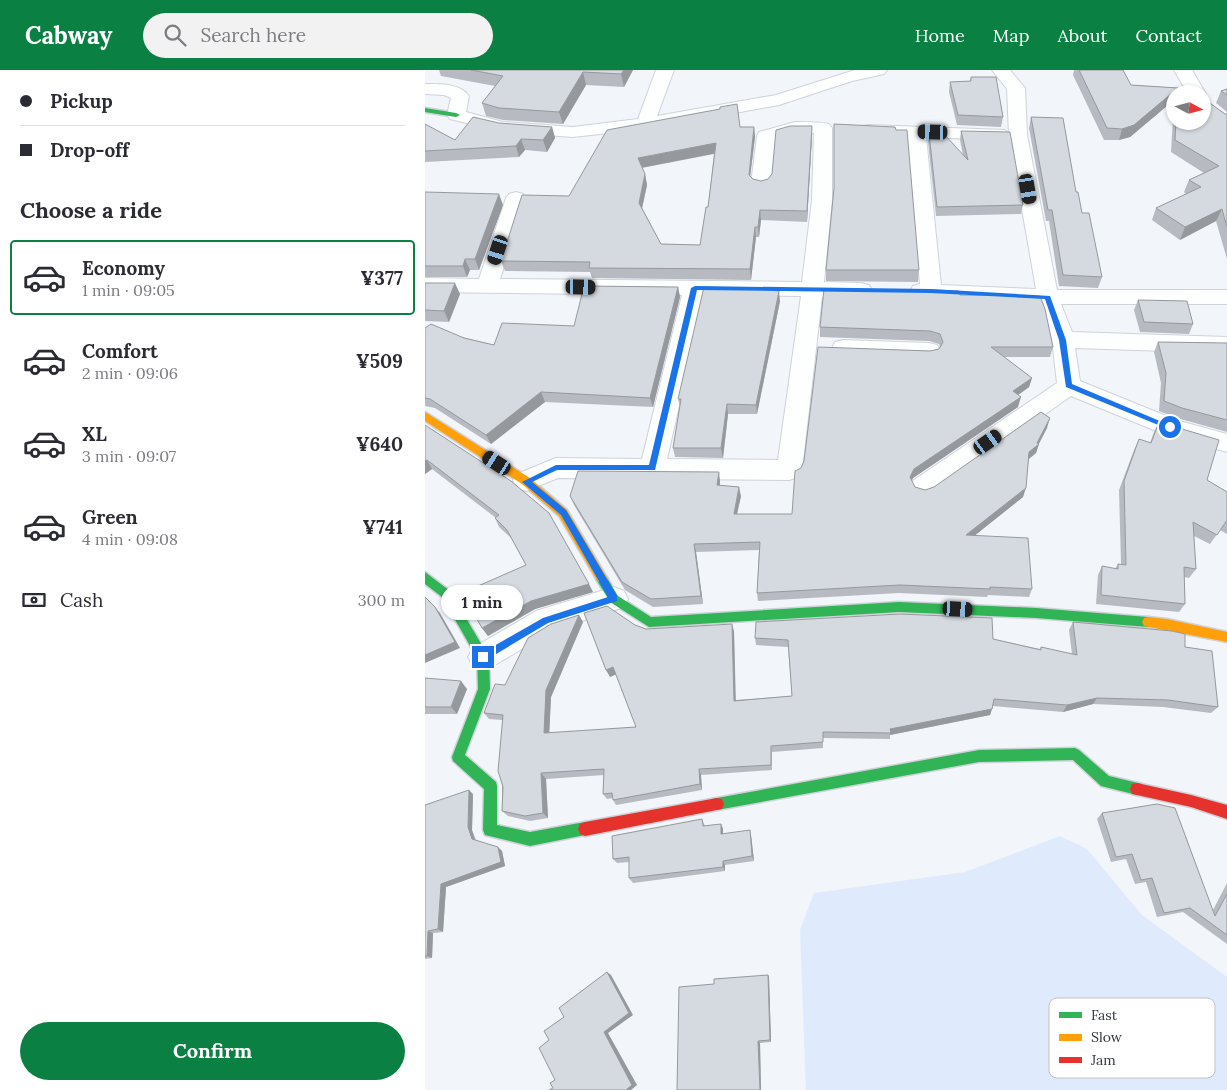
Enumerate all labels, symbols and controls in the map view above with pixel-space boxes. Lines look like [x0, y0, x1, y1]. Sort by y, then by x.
search box [143, 13, 493, 58]
text: Cabway [25, 20, 113, 51]
icon: search [161, 21, 189, 49]
text: Search here [201, 23, 306, 47]
text: Home [915, 24, 965, 47]
text: Map [993, 24, 1029, 47]
text: About [1057, 24, 1107, 47]
text: Contact [1135, 24, 1202, 47]
north arrow [1166, 85, 1211, 130]
map controls [1166, 85, 1211, 130]
text: Pickup [50, 89, 113, 113]
car [917, 124, 948, 140]
text: Drop-off [50, 138, 129, 162]
car [1018, 173, 1037, 205]
text: Choose a ride [20, 196, 162, 224]
car [486, 233, 509, 267]
icon: car [22, 255, 67, 300]
text: Economy [82, 256, 165, 280]
text: ¥377 [361, 266, 403, 290]
car [565, 279, 596, 295]
text: 1 min · 09:05 [82, 280, 175, 300]
icon: car [22, 338, 67, 383]
text: Comfort [82, 339, 158, 363]
text: ¥509 [356, 349, 403, 373]
text: 2 min · 09:06 [82, 363, 178, 383]
route start [1159, 416, 1181, 438]
icon: car [22, 421, 67, 466]
text: XL [82, 422, 107, 446]
car [971, 427, 1004, 457]
text: ¥640 [356, 432, 403, 456]
text: 3 min · 09:07 [82, 446, 176, 466]
car [480, 449, 513, 477]
icon: car [22, 504, 67, 549]
text: Green [82, 505, 138, 529]
text: ¥741 [363, 515, 403, 539]
text: 4 min · 09:08 [82, 529, 178, 549]
callout: 1 min [442, 584, 524, 620]
icon: cash [20, 586, 48, 614]
text: Cash [60, 588, 103, 612]
text: 300 m [358, 590, 405, 610]
text: 1 min [462, 592, 502, 612]
car [942, 601, 973, 617]
route end [472, 646, 494, 668]
legend [1049, 998, 1215, 1078]
text: Fast [1091, 1006, 1118, 1024]
button: Confirm [20, 1022, 405, 1080]
text: Slow [1091, 1028, 1123, 1046]
text: Jam [1090, 1051, 1116, 1069]

